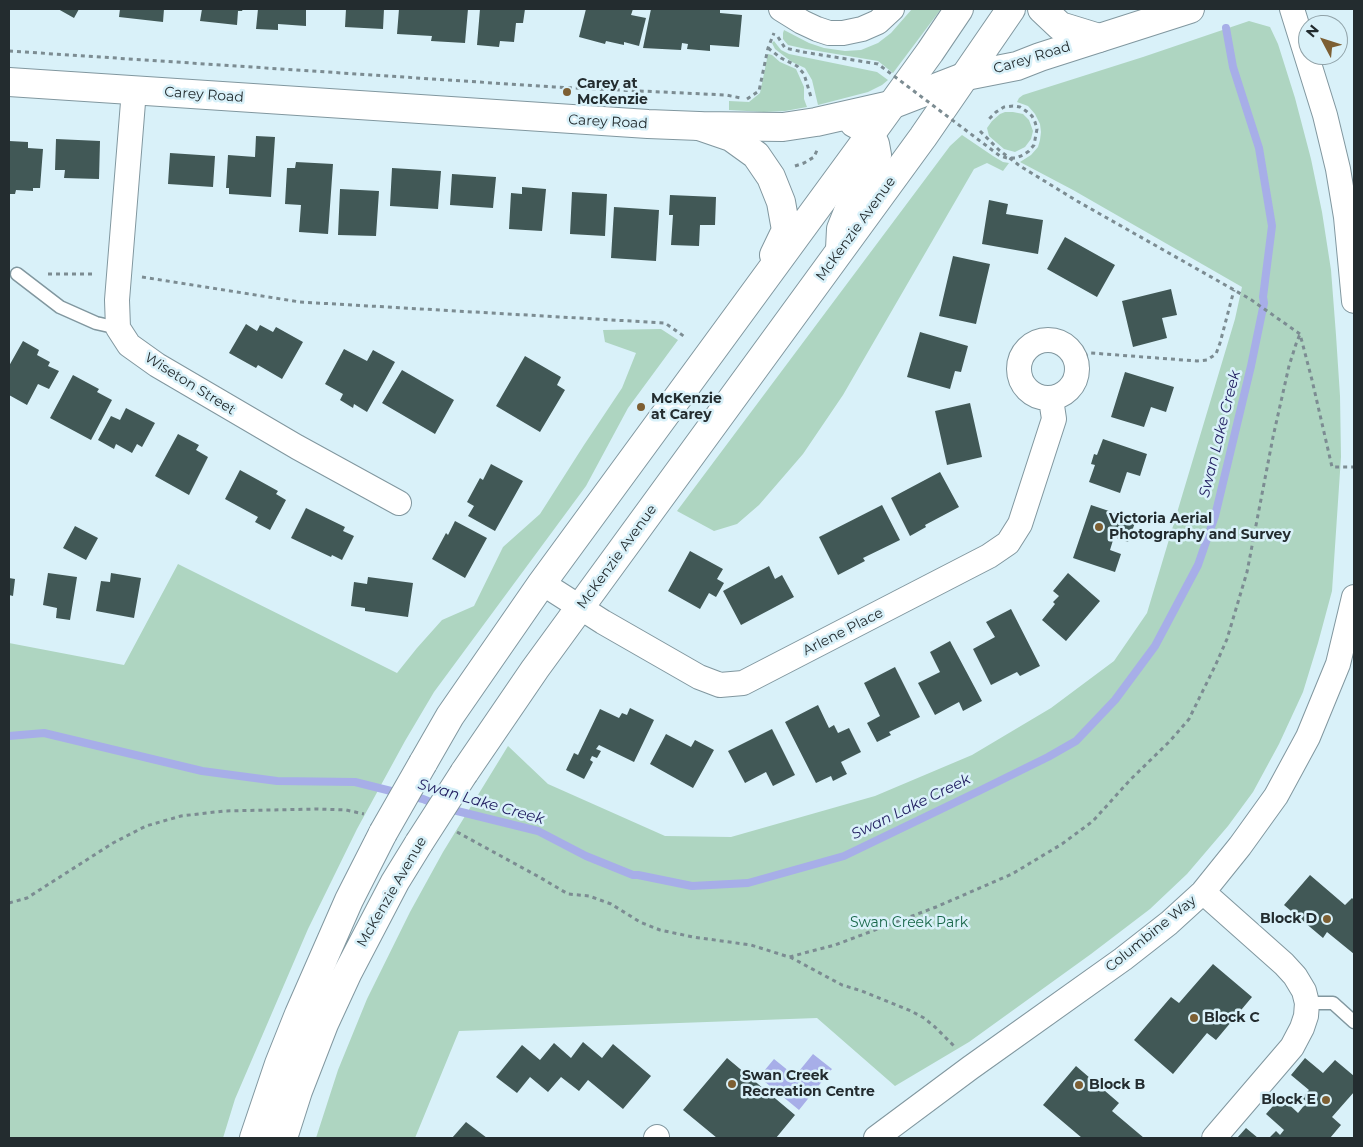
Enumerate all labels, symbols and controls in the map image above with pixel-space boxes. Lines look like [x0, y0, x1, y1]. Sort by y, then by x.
north arrow [1298, 15, 1348, 65]
text: N [1302, 21, 1323, 41]
street label: Carey Road [991, 38, 1073, 78]
place label: Carey at McKenzie [577, 76, 648, 108]
street label: Carey Road [164, 84, 244, 106]
marker: Carey at McKenzie [561, 86, 573, 98]
street label: Carey Road [568, 112, 648, 132]
street label: McKenzie Avenue [813, 174, 899, 284]
street label: Wiseton Street [141, 349, 239, 419]
water label: Swan Lake Creek [1195, 369, 1245, 499]
place label: McKenzie at Carey [651, 391, 722, 424]
marker: McKenzie at Carey [635, 401, 647, 413]
street label: McKenzie Avenue [574, 502, 660, 612]
place label: Victoria Aerial Photography and Survey [1109, 511, 1291, 544]
marker: Victoria Aerial Photography and Survey [1093, 521, 1105, 533]
street label: Arlene Place [800, 605, 886, 659]
water label: Swan Lake Creek [848, 770, 974, 844]
water label: Swan Lake Creek [416, 775, 546, 829]
street label: McKenzie Avenue [354, 834, 430, 950]
street label: Columbine Way [1102, 892, 1200, 976]
place label: Block D [1260, 911, 1317, 927]
marker: Block D [1321, 913, 1333, 925]
park label: Swan Creek Park [850, 915, 968, 931]
place label: Block C [1204, 1010, 1260, 1026]
marker: Block C [1188, 1012, 1200, 1024]
place label: Swan Creek Recreation Centre [742, 1068, 875, 1100]
place label: Block B [1089, 1077, 1145, 1093]
marker: Swan Creek Recreation Centre [726, 1078, 738, 1090]
marker: Block B [1073, 1079, 1085, 1091]
place label: Block E [1261, 1092, 1316, 1108]
marker: Block E [1320, 1094, 1332, 1106]

